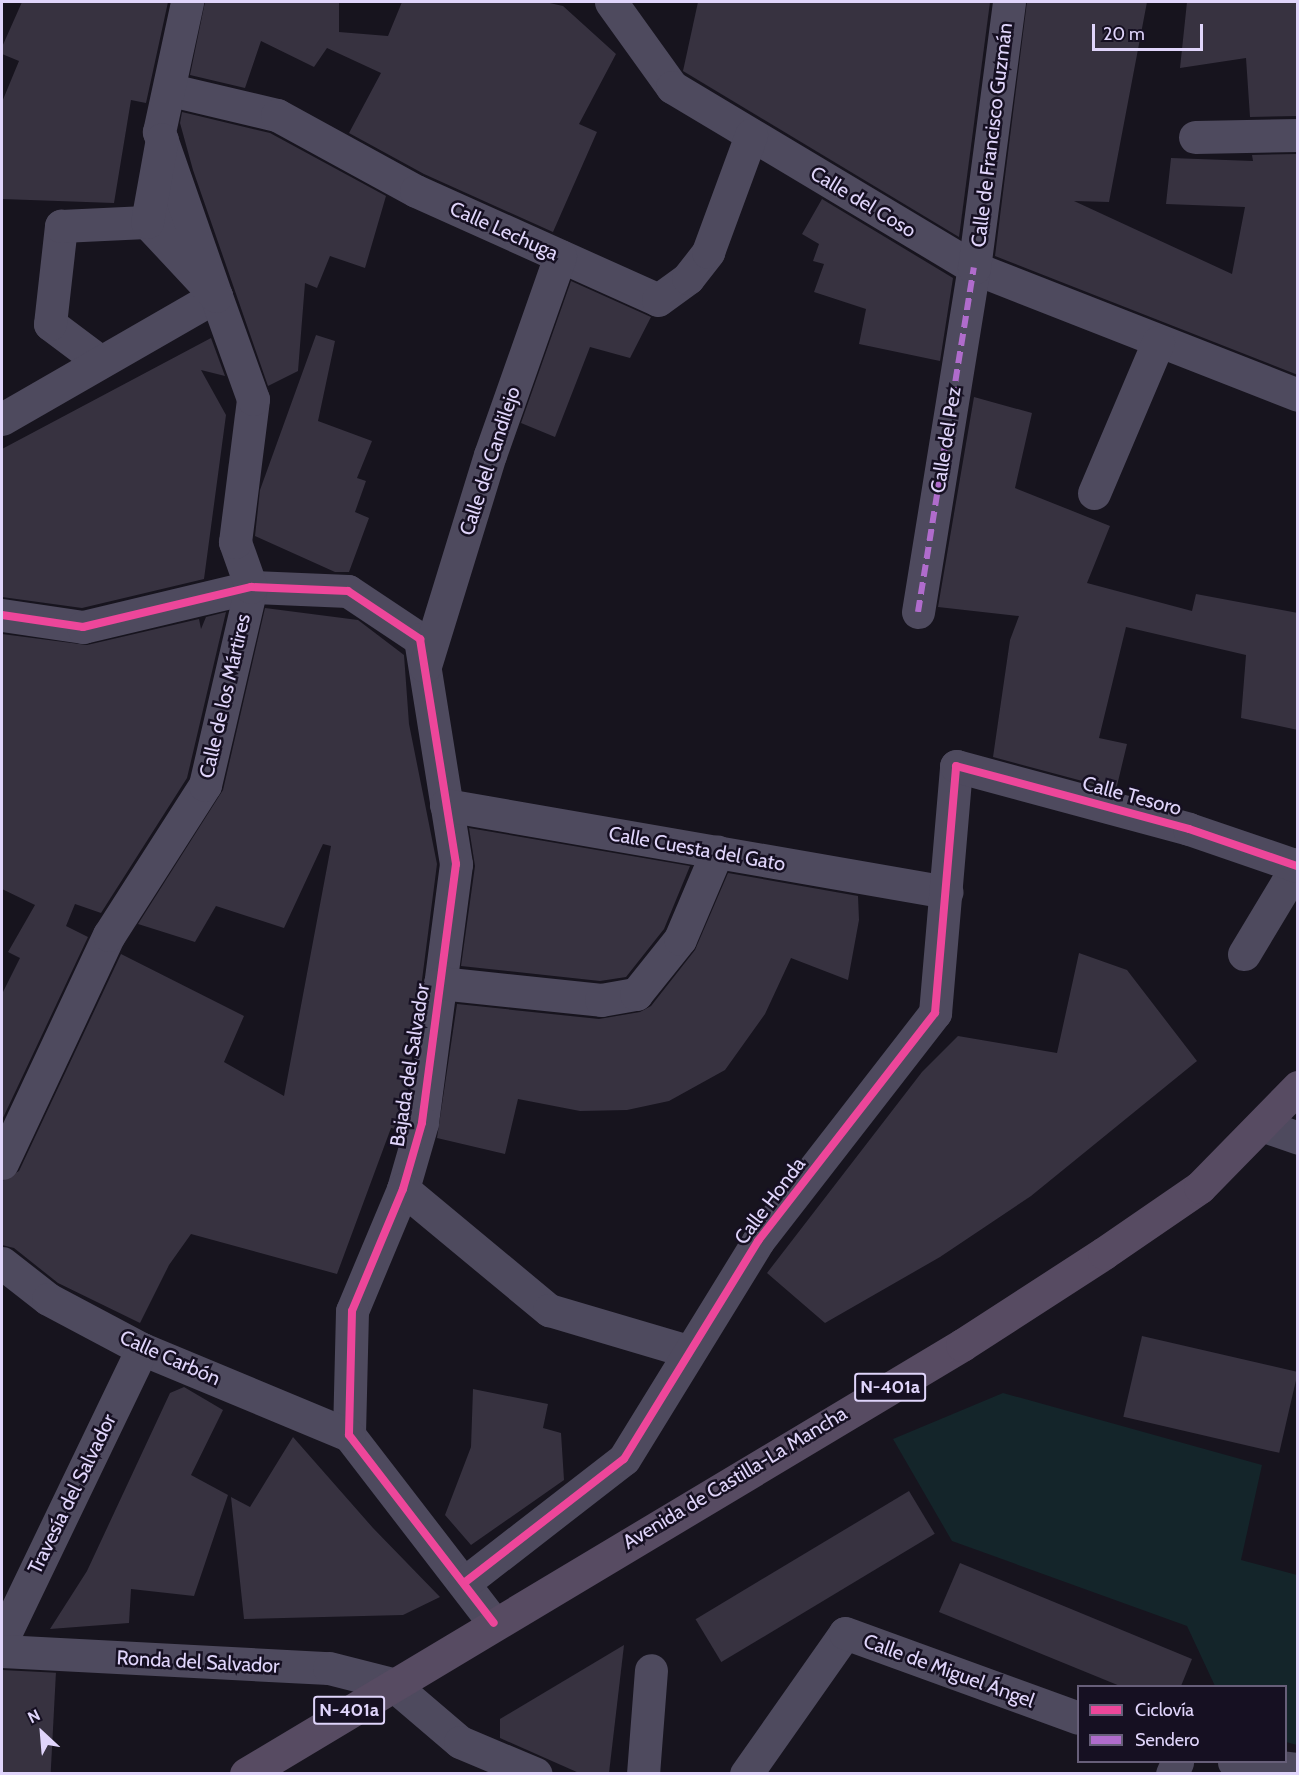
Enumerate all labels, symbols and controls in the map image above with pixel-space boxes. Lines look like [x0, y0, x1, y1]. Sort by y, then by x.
scale bar [1095, 12, 1206, 50]
street label: Calle de Francisco Guzmán [966, 21, 1018, 249]
text: 20 m [1103, 23, 1145, 45]
street label: Calle del Coso [806, 161, 920, 243]
street label: Calle Lechuga [446, 196, 562, 266]
street label: Calle del Candilejo [455, 384, 525, 538]
street label: Calle del Pez [926, 385, 966, 495]
street label: Calle de los Mártires [194, 612, 256, 780]
street label: Calle Tesoro [1080, 771, 1184, 821]
street label: Calle Cuesta del Gato [607, 822, 787, 876]
street label: Bajada del Salvador [385, 982, 435, 1148]
street label: Calle Honda [730, 1153, 810, 1249]
street label: Calle Carbón [116, 1325, 224, 1391]
road number: N-401a [854, 1372, 926, 1402]
street label: Avenida de Castilla-La Mancha [619, 1401, 851, 1555]
street label: Travesía del Salvador [23, 1410, 121, 1578]
street label: Calle de Miguel Ángel [860, 1629, 1038, 1713]
street label: Ronda del Salvador [116, 1646, 280, 1678]
legend [1077, 1685, 1287, 1763]
road number: N-401a [313, 1695, 385, 1725]
text: Ciclovía [1135, 1699, 1194, 1721]
north arrow [12, 1703, 72, 1763]
text: N [25, 1705, 43, 1727]
text: Sendero [1135, 1729, 1199, 1751]

